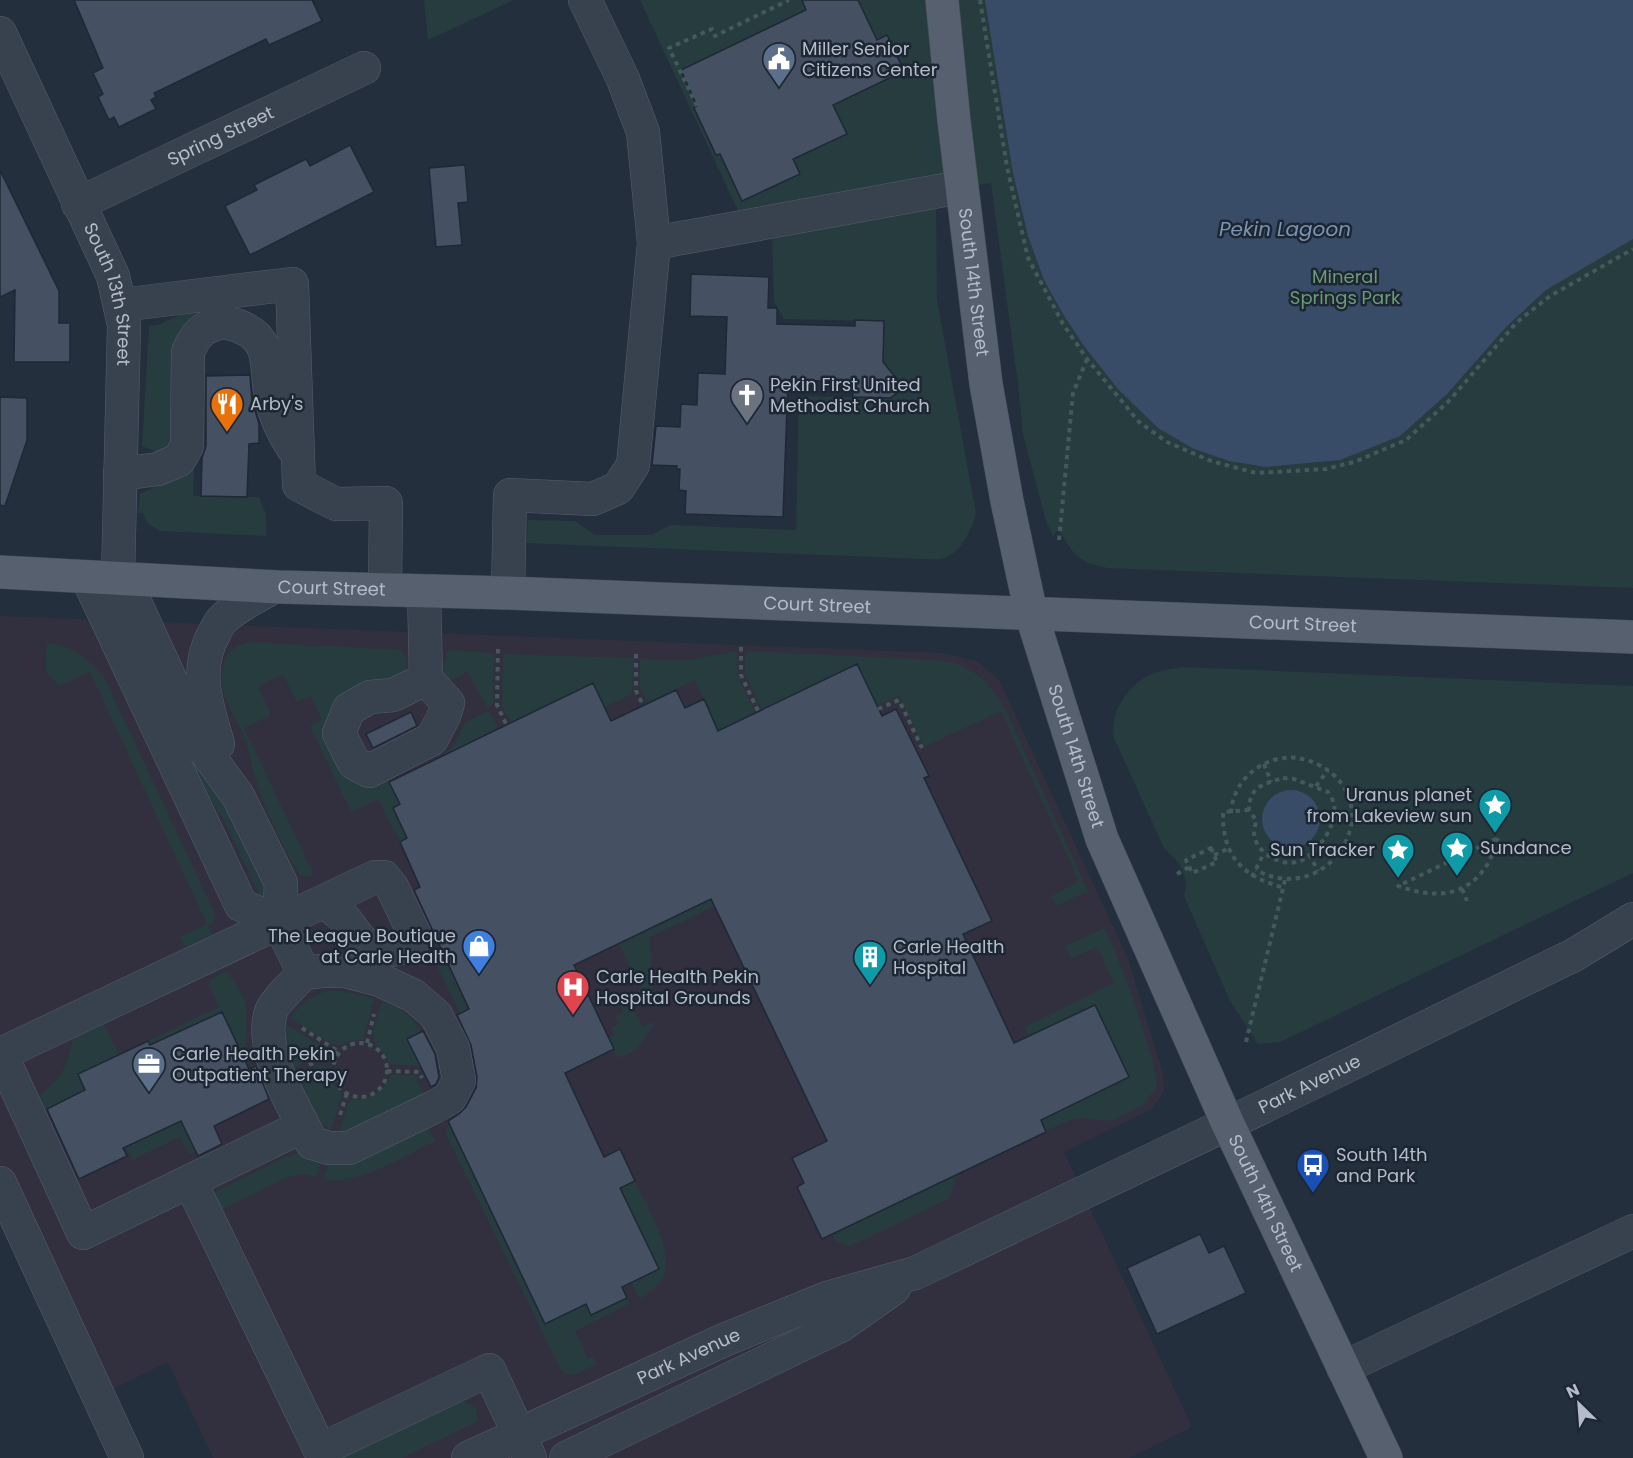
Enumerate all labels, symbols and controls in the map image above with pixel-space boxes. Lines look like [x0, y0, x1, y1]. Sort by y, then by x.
place label: Miller Senior Citizens Center [802, 36, 938, 82]
public building icon: Miller Senior Citizens Center [761, 41, 797, 88]
street label: Spring Street [163, 100, 278, 172]
street label: South 14th Street [953, 207, 996, 358]
water label: Pekin Lagoon [1219, 215, 1351, 243]
street label: South 13th Street [78, 219, 137, 366]
park label: Mineral Springs Park [1290, 264, 1401, 310]
place label: Pekin First United Methodist Church [770, 372, 930, 418]
church icon: Pekin First United Methodist Church [729, 377, 765, 424]
restaurant icon: Arby's [209, 386, 245, 433]
place label: Arby's [250, 391, 303, 416]
street label: Court Street [277, 574, 386, 602]
street label: Court Street [763, 590, 872, 619]
street label: Court Street [1249, 609, 1357, 638]
street label: South 14th Street [1042, 681, 1111, 831]
place label: Uranus planet from Lakeview sun [1306, 782, 1472, 828]
place icon: Uranus planet from Lakeview sun [1477, 787, 1513, 834]
place icon: Sundance [1439, 830, 1475, 877]
place icon: Sun Tracker [1380, 832, 1416, 879]
place label: Sundance [1480, 835, 1572, 860]
place label: Sun Tracker [1270, 837, 1375, 862]
place label: The League Boutique at Carle Health [268, 923, 456, 969]
shop icon: The League Boutique at Carle Health [461, 928, 497, 975]
place label: Carle Health Hospital [893, 934, 1004, 980]
building icon: Carle Health Hospital [852, 939, 888, 986]
place label: Carle Health Pekin Hospital Grounds [596, 964, 759, 1010]
hospital icon: Carle Health Pekin Hospital Grounds [555, 969, 591, 1016]
place label: Carle Health Pekin Outpatient Therapy [172, 1041, 347, 1087]
office icon: Carle Health Pekin Outpatient Therapy [131, 1046, 167, 1093]
street label: Park Avenue [1254, 1048, 1365, 1119]
street label: South 14th Street [1223, 1130, 1309, 1276]
place label: South 14th and Park [1336, 1142, 1428, 1188]
bus stop icon: South 14th and Park [1295, 1147, 1331, 1194]
street label: Park Avenue [633, 1322, 744, 1390]
north arrow [1549, 1374, 1609, 1434]
text: N [1563, 1378, 1583, 1404]

